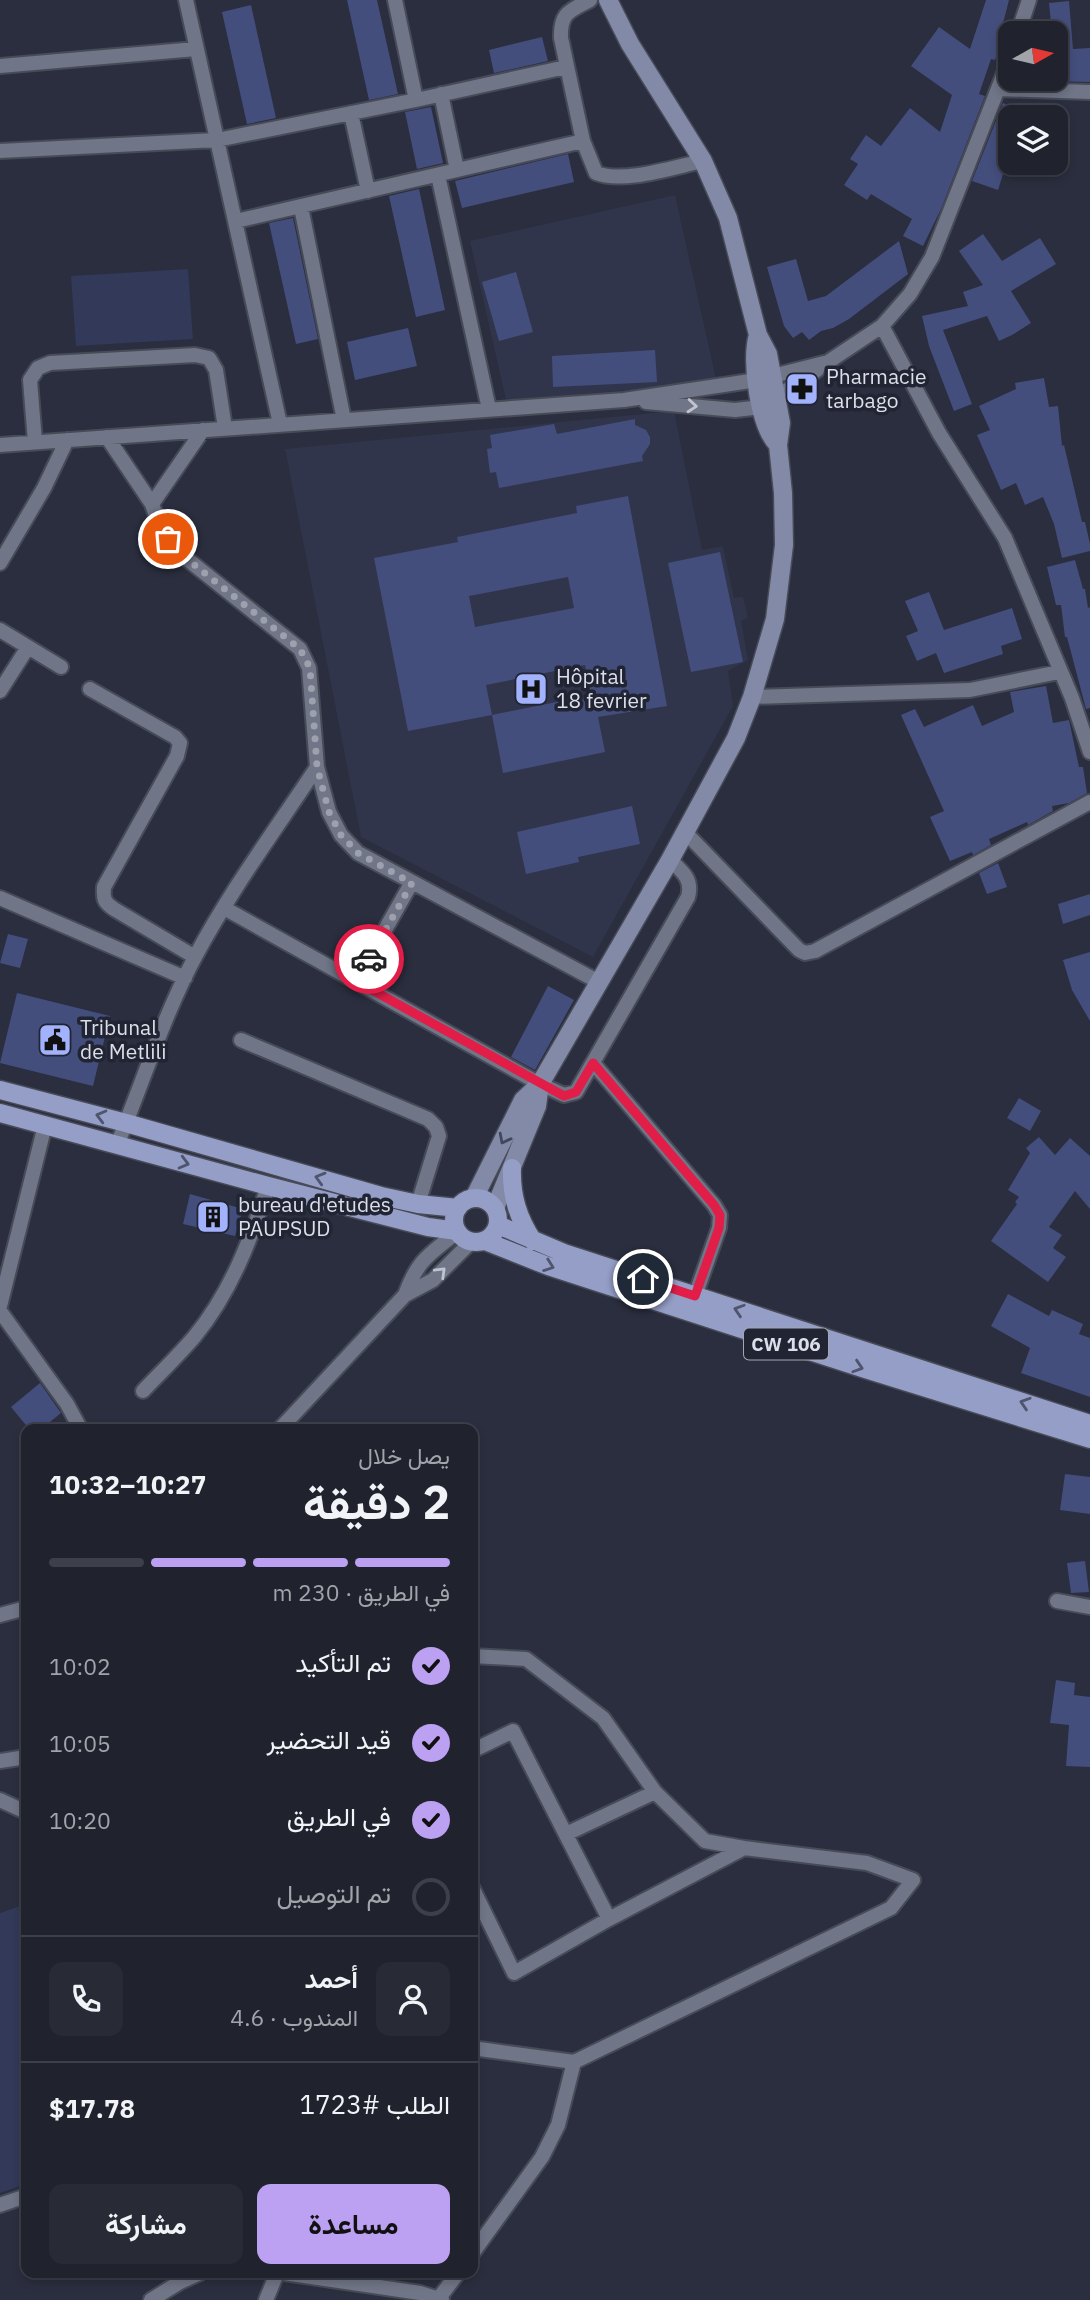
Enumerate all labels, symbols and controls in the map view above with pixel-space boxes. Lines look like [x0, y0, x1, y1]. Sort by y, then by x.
north arrow [998, 21, 1068, 91]
map controls [998, 21, 1068, 175]
button: layers [998, 105, 1068, 175]
place label: Pharmacie tarbago [826, 362, 926, 414]
pharmacy icon: Pharmacie tarbago [783, 370, 821, 408]
one-way arrow [687, 398, 698, 413]
pin [138, 509, 198, 569]
icon: bag [149, 520, 187, 558]
place label: Hôpital 18 fevrier [556, 662, 647, 714]
hospital icon: Hôpital 18 fevrier [512, 670, 550, 708]
courier [334, 924, 404, 994]
icon: car [350, 940, 388, 978]
place label: Tribunal de Metlili [80, 1013, 167, 1065]
public building icon: Tribunal de Metlili [36, 1021, 74, 1059]
one-way arrow [95, 1110, 107, 1124]
one-way arrow [499, 1131, 512, 1144]
one-way arrow [178, 1155, 190, 1169]
one-way arrow [314, 1172, 326, 1186]
place label: bureau d'etudes PAUPSUD [238, 1190, 391, 1242]
building icon: bureau d'etudes PAUPSUD [194, 1198, 232, 1236]
pin [613, 1249, 673, 1309]
one-way arrow [542, 1258, 554, 1272]
icon: home [624, 1260, 662, 1298]
one-way arrow [432, 1268, 445, 1281]
one-way arrow [733, 1304, 745, 1319]
road number: CW 106 [744, 1328, 828, 1360]
one-way arrow [852, 1359, 864, 1373]
one-way arrow [1019, 1397, 1032, 1411]
text: يصل خلال [358, 1440, 450, 1470]
text: 10:27–10:32 [49, 1467, 206, 1501]
text: 2 دقيقة [303, 1472, 450, 1532]
text: في الطريق · 230 m [273, 1577, 450, 1607]
text: تم التأكيد [295, 1645, 391, 1679]
icon: check [412, 1647, 450, 1685]
text: 10:02 [49, 1651, 111, 1681]
text: قيد التحضير [266, 1722, 391, 1756]
icon: check [412, 1724, 450, 1762]
text: 10:05 [49, 1728, 111, 1758]
text: في الطريق [287, 1799, 391, 1833]
icon: check [412, 1801, 450, 1839]
text: 10:20 [49, 1805, 111, 1835]
text: تم التوصيل [277, 1876, 391, 1910]
text: أحمد [305, 1961, 358, 1995]
button: phone [49, 1962, 123, 2036]
button: person [376, 1962, 450, 2036]
text: المندوب · 4.6 [230, 2002, 358, 2032]
text: الطلب #1723 [299, 2087, 450, 2121]
text: $17.78 [49, 2091, 135, 2125]
button: مشاركة [49, 2184, 243, 2264]
button: مساعدة [257, 2184, 450, 2264]

